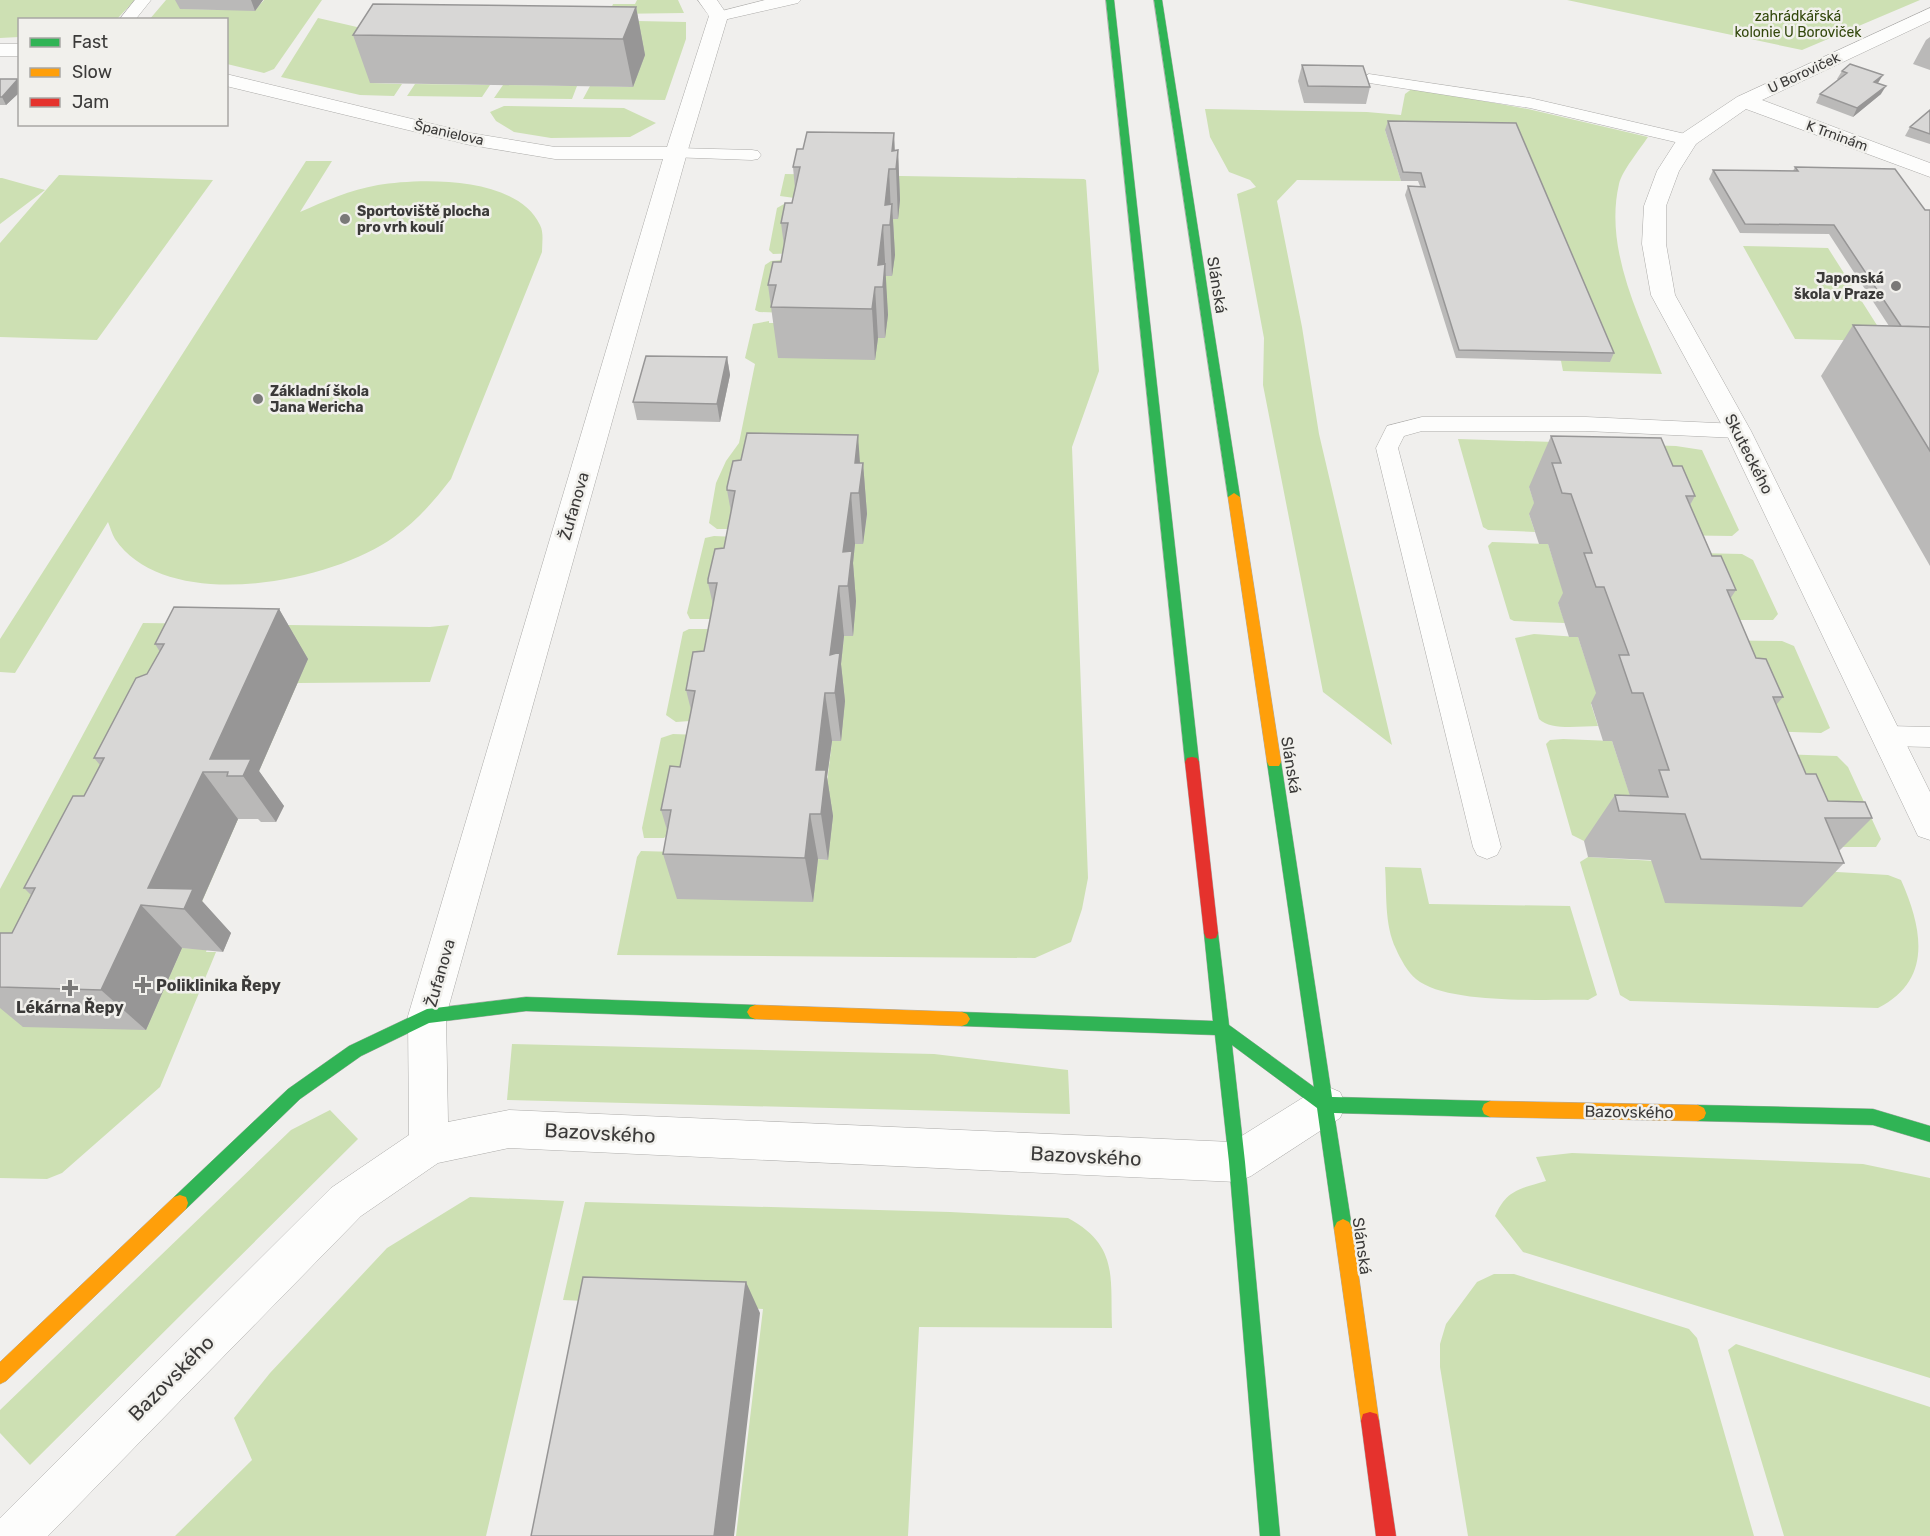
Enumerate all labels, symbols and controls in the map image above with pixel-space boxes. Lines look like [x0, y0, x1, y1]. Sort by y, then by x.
park label: zahrádkářská kolonie U Boroviček [1734, 8, 1862, 41]
legend [18, 18, 228, 126]
text: Fast [72, 31, 108, 53]
street label: U Boroviček [1765, 49, 1843, 97]
text: Slow [72, 61, 112, 83]
text: Jam [72, 91, 109, 113]
street label: Španielova [413, 116, 486, 149]
street label: K Trninám [1804, 117, 1870, 155]
place label: Sportoviště plocha pro vrh koulí [357, 203, 490, 236]
marker: Sportoviště plocha pro vrh koulí [338, 212, 352, 226]
street label: Slánská [1203, 255, 1231, 315]
place label: Japonská škola v Praze [1794, 270, 1884, 303]
marker: Japonská škola v Praze [1889, 279, 1903, 293]
place label: Základní škola Jana Wericha [270, 383, 369, 416]
marker: Základní škola Jana Wericha [251, 392, 265, 406]
street label: Skuteckého [1721, 411, 1777, 497]
street label: Žufanova [555, 470, 593, 542]
street label: Slánská [1277, 735, 1305, 795]
street label: Žufanova [421, 937, 459, 1009]
place label: Poliklinika Řepy [156, 975, 281, 995]
marker: Poliklinika Řepy [134, 976, 152, 994]
marker: Lékárna Řepy [63, 981, 77, 995]
place label: Lékárna Řepy [16, 997, 124, 1017]
street label: Bazovského [1584, 1102, 1674, 1122]
street label: Bazovského [544, 1118, 656, 1148]
street label: Bazovského [1030, 1141, 1142, 1171]
street label: Slánská [1349, 1216, 1375, 1276]
street label: Bazovského [123, 1330, 219, 1426]

